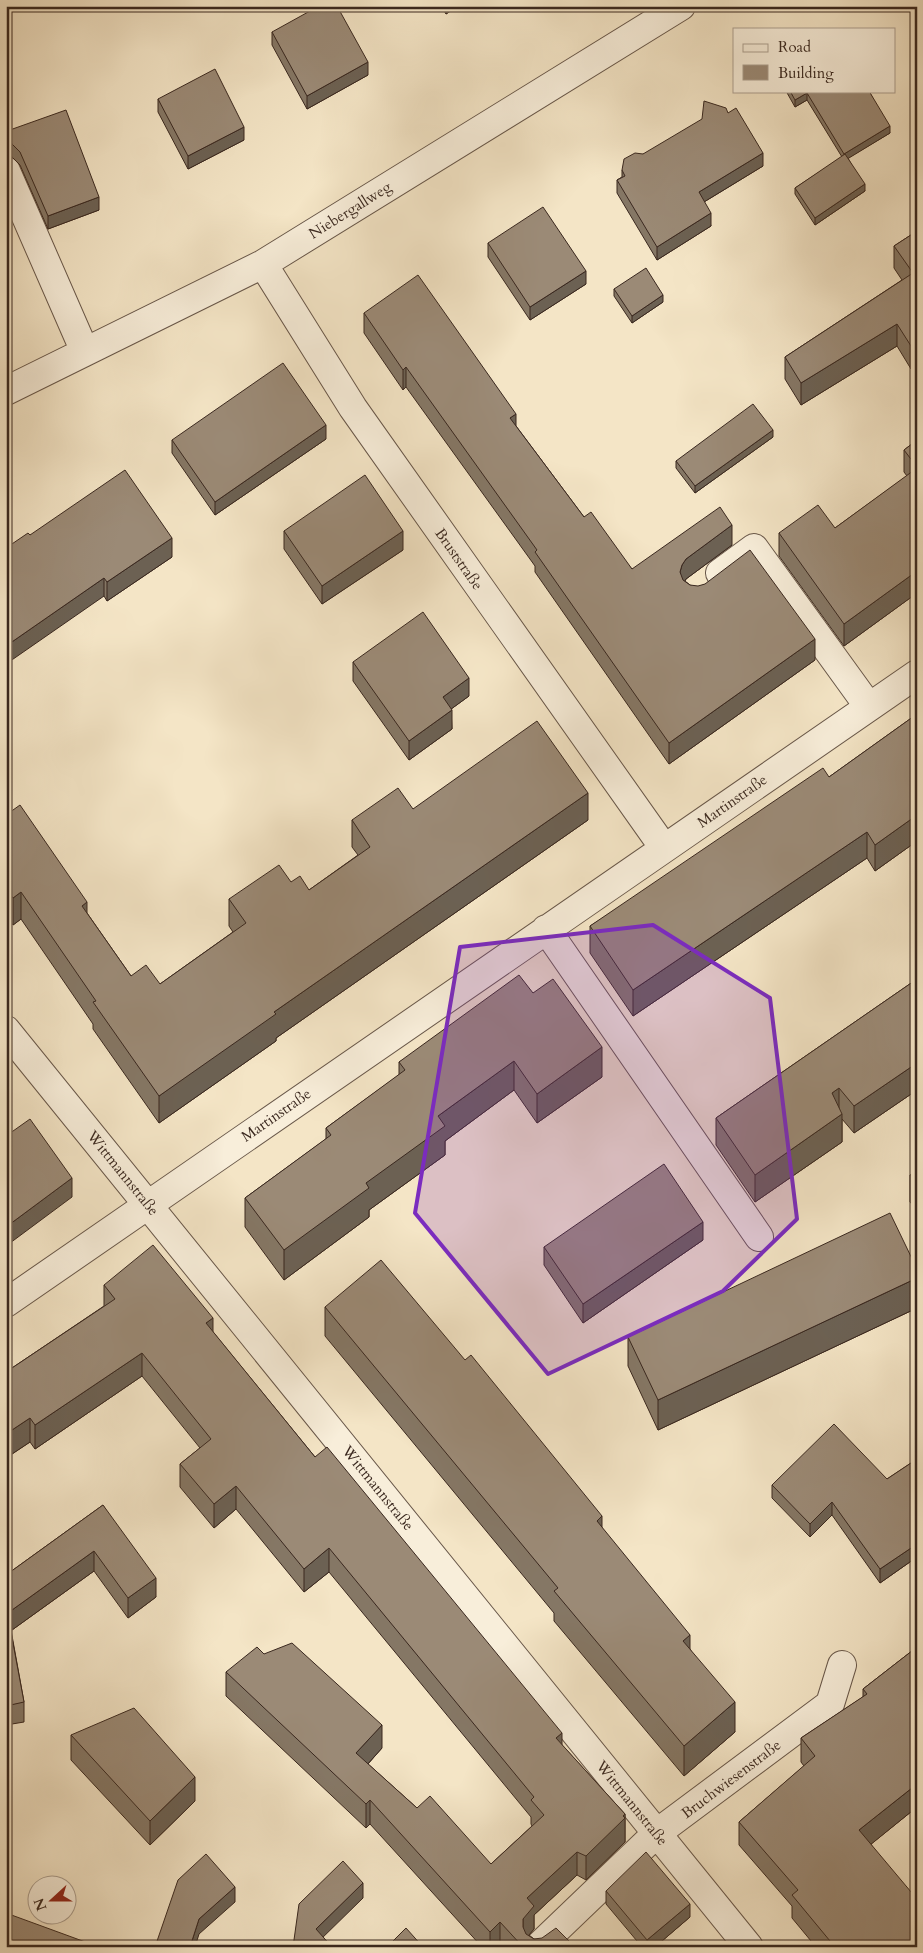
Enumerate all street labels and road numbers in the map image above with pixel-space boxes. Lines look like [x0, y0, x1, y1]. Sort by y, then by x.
street label: Niebergallweg [305, 176, 396, 243]
street label: Bruststraße [430, 524, 488, 594]
street label: Martinstraße [693, 769, 771, 832]
street label: Martinstraße [237, 1083, 315, 1146]
street label: Wittmannstraße [82, 1126, 164, 1220]
street label: Wittmannstraße [337, 1441, 419, 1535]
street label: Bruchwiesenstraße [677, 1735, 785, 1823]
street label: Wittmannstraße [591, 1756, 673, 1850]

